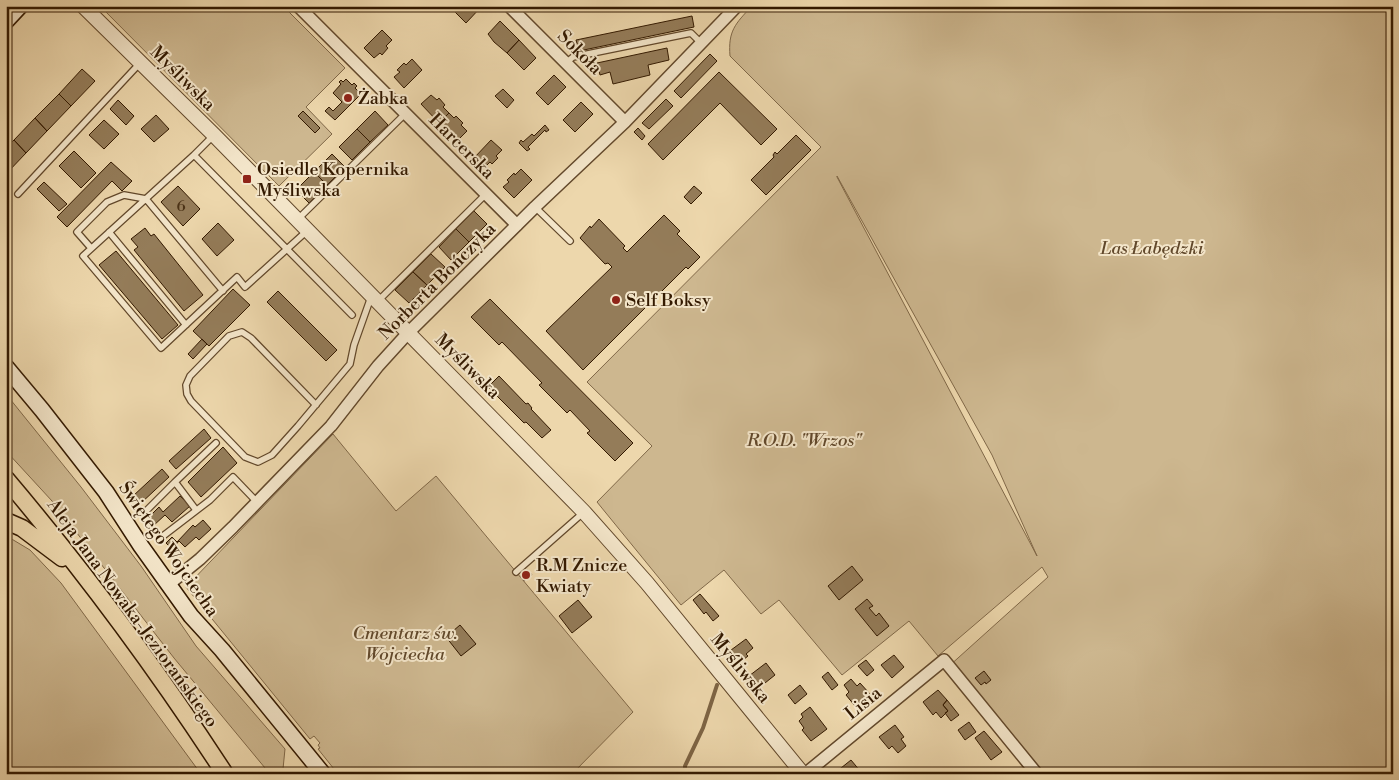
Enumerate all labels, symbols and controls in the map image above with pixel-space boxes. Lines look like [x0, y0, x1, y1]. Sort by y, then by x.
street label: Sokoła [552, 25, 608, 80]
street label: Myśliwska [145, 41, 221, 117]
place label: Żabka [358, 87, 409, 110]
marker: Żabka [342, 92, 354, 104]
street label: Harcerska [424, 109, 500, 185]
place label: Osiedle Kopernika Myśliwska [257, 158, 410, 202]
marker: Osiedle Kopernika Myśliwska [241, 173, 253, 185]
house number: 6 [176, 197, 186, 216]
street label: Norberta Bończyka [374, 217, 502, 345]
park label: Las Łabędzki [1099, 237, 1204, 260]
place label: Self Boksy [626, 289, 711, 312]
marker: Self Boksy [610, 294, 622, 306]
street label: Myśliwska [430, 329, 506, 405]
park label: R.O.D. "Wrzos" [746, 429, 863, 452]
street label: Świętego Wojciecha [113, 477, 224, 622]
street label: Aleja Jana Nowaka-Jeziorańskiego [41, 494, 223, 732]
place label: R.M Znicze Kwiaty [536, 554, 627, 598]
marker: R.M Znicze Kwiaty [520, 569, 532, 581]
park label: Cmentarz św. Wojciecha [353, 622, 458, 666]
street label: Myśliwska [705, 629, 776, 709]
street label: Lisia [840, 681, 887, 725]

